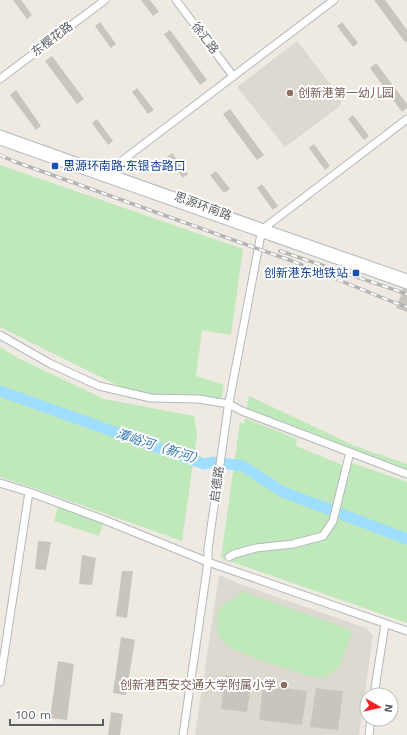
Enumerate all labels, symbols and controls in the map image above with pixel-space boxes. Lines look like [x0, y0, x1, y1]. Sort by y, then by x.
street label: 东樱花路 [29, 19, 75, 59]
street label: 徐汇路 [189, 19, 221, 57]
place label: 创新港第一幼儿园 [298, 86, 394, 100]
marker: 创新港第一幼儿园 [285, 88, 295, 98]
place label: 思源环南路·东银杏路口 [63, 159, 186, 173]
marker: 思源环南路·东银杏路口 [50, 161, 60, 171]
street label: 思源环南路 [172, 189, 234, 223]
place label: 创新港东地铁站 [264, 266, 348, 280]
marker: 创新港东地铁站 [351, 268, 361, 278]
water label: 潭峪河（新河） [114, 426, 206, 468]
street label: 启德路 [208, 465, 226, 503]
place label: 创新港西安交通大学附属小学 [120, 678, 276, 692]
marker: 创新港西安交通大学附属小学 [279, 680, 289, 690]
north arrow [359, 687, 399, 727]
scale bar [10, 701, 103, 727]
text: N [381, 703, 395, 713]
text: 100 m [16, 708, 51, 722]

